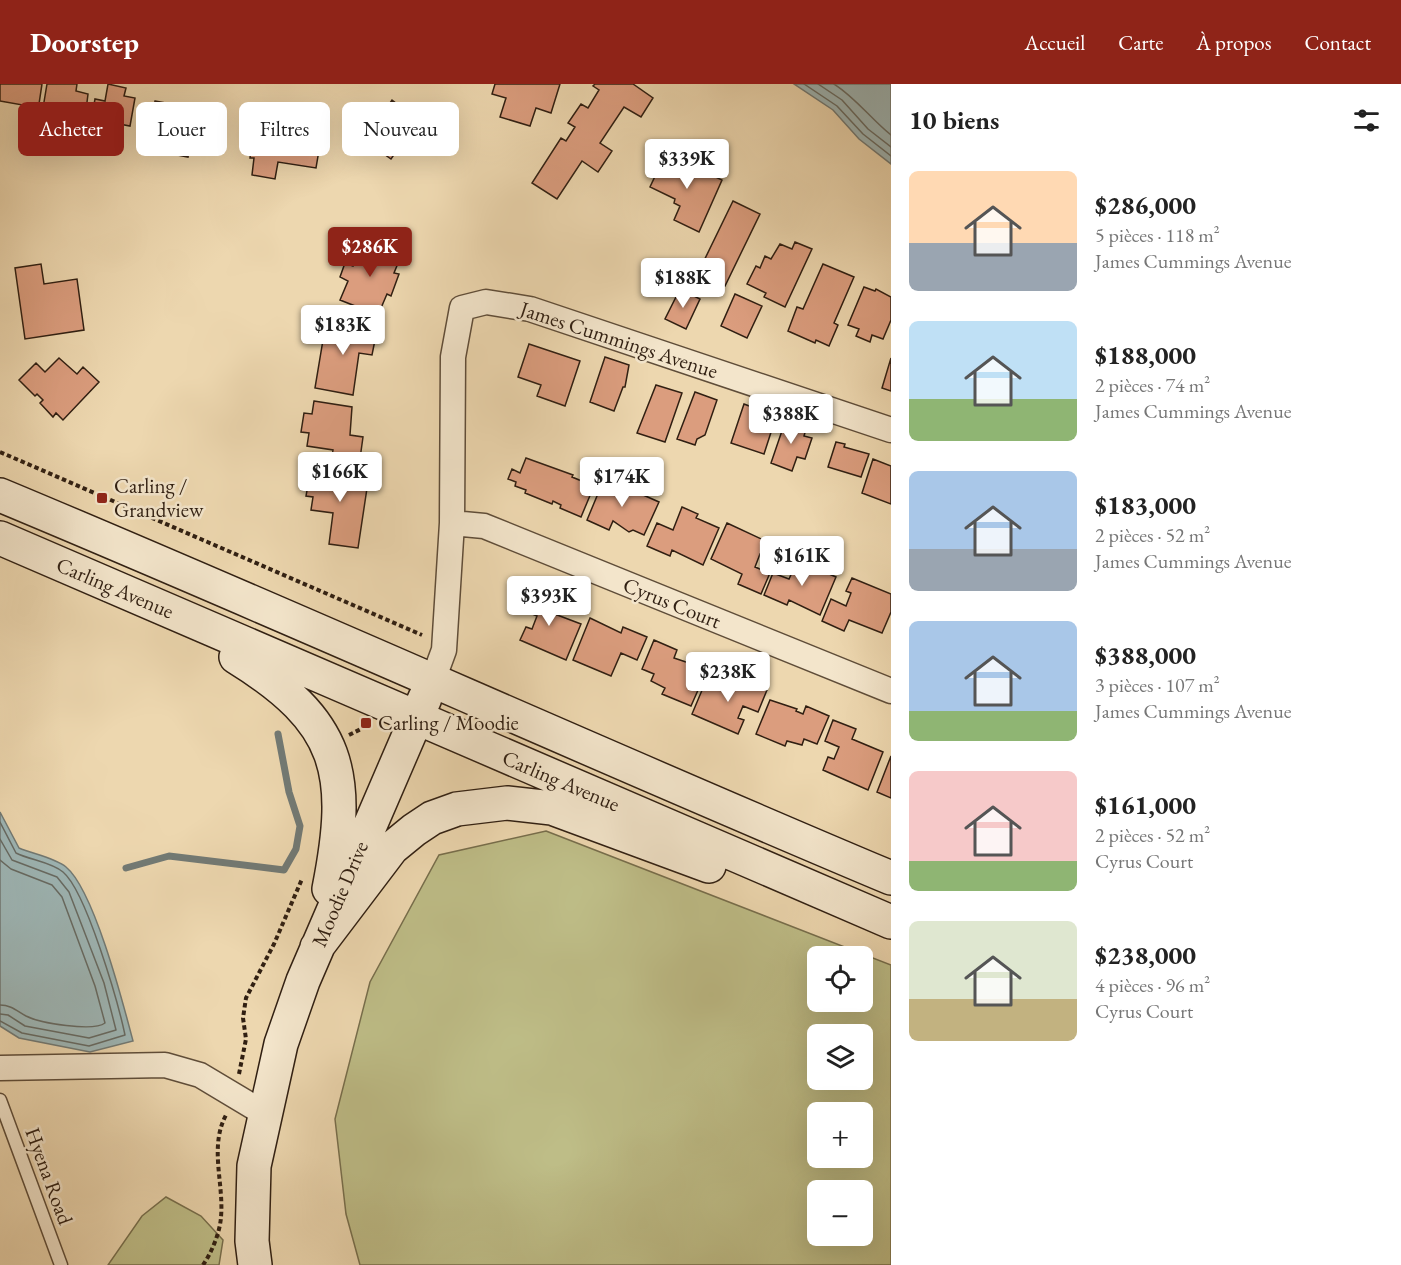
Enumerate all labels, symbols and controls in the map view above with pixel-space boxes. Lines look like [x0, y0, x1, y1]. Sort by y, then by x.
text: Doorstep [30, 24, 139, 60]
text: Accueil [1025, 29, 1085, 56]
text: Carte [1118, 29, 1163, 56]
text: À propos [1196, 29, 1271, 56]
text: Contact [1304, 29, 1371, 56]
chip: Acheter [18, 102, 124, 156]
chip: Louer [136, 102, 227, 156]
chip: Filtres [239, 102, 330, 156]
chip: Nouveau [342, 102, 459, 156]
text: 10 biens [909, 103, 999, 137]
icon: filters [1350, 104, 1383, 137]
pin: $339K [645, 139, 729, 190]
text: $339K [659, 145, 715, 171]
text: $286,000 [1095, 188, 1196, 222]
icon: home [957, 195, 1029, 267]
text: 5 pièces · 118 m² [1095, 222, 1220, 248]
pin: $286K [328, 227, 412, 278]
text: $286K [342, 233, 398, 259]
text: James Cummings Avenue [1095, 248, 1291, 274]
pin: $188K [641, 258, 725, 309]
text: $188K [655, 264, 711, 290]
street label: James Cummings Avenue [515, 294, 721, 384]
pin: $183K [301, 305, 385, 356]
text: $183K [315, 311, 371, 337]
text: $188,000 [1095, 338, 1196, 372]
icon: home [957, 345, 1029, 417]
text: 2 pièces · 74 m² [1095, 372, 1210, 398]
pin: $388K [749, 394, 833, 445]
text: James Cummings Avenue [1095, 398, 1291, 424]
text: $388K [763, 400, 819, 426]
pin: $166K [298, 452, 382, 503]
pin: $174K [580, 457, 664, 508]
text: $166K [312, 458, 368, 484]
text: $174K [594, 463, 650, 489]
place label: Carling / Grandview [114, 472, 204, 523]
text: $183,000 [1095, 488, 1196, 522]
marker: Carling / Grandview [95, 491, 109, 505]
icon: home [957, 495, 1029, 567]
text: 2 pièces · 52 m² [1095, 522, 1210, 548]
pin: $161K [760, 536, 844, 587]
text: $161K [774, 542, 830, 568]
text: James Cummings Avenue [1095, 548, 1291, 574]
street label: Carling Avenue [52, 551, 178, 624]
street label: Cyrus Court [619, 571, 725, 635]
pin: $393K [507, 576, 591, 627]
text: $393K [521, 582, 577, 608]
text: $388,000 [1095, 638, 1196, 672]
icon: home [957, 645, 1029, 717]
pin: $238K [686, 652, 770, 703]
text: $238K [700, 658, 756, 684]
text: 3 pièces · 107 m² [1095, 672, 1220, 698]
text: James Cummings Avenue [1095, 698, 1291, 724]
place label: Carling / Moodie [378, 709, 519, 736]
marker: Carling / Moodie [359, 716, 373, 730]
street label: Carling Avenue [498, 744, 624, 817]
text: $161,000 [1095, 788, 1196, 822]
icon: home [957, 795, 1029, 867]
text: 2 pièces · 52 m² [1095, 822, 1210, 848]
street label: Moodie Drive [305, 837, 374, 951]
text: Cyrus Court [1095, 848, 1193, 874]
text: $238,000 [1095, 938, 1196, 972]
icon: home [957, 945, 1029, 1017]
map controls [807, 946, 873, 1246]
button: locate [807, 946, 873, 1012]
text: 4 pièces · 96 m² [1095, 972, 1210, 998]
text: Cyrus Court [1095, 998, 1193, 1024]
button: layers [807, 1024, 873, 1090]
button: + [807, 1102, 873, 1168]
street label: Hyena Road [19, 1124, 80, 1228]
button: − [807, 1180, 873, 1246]

